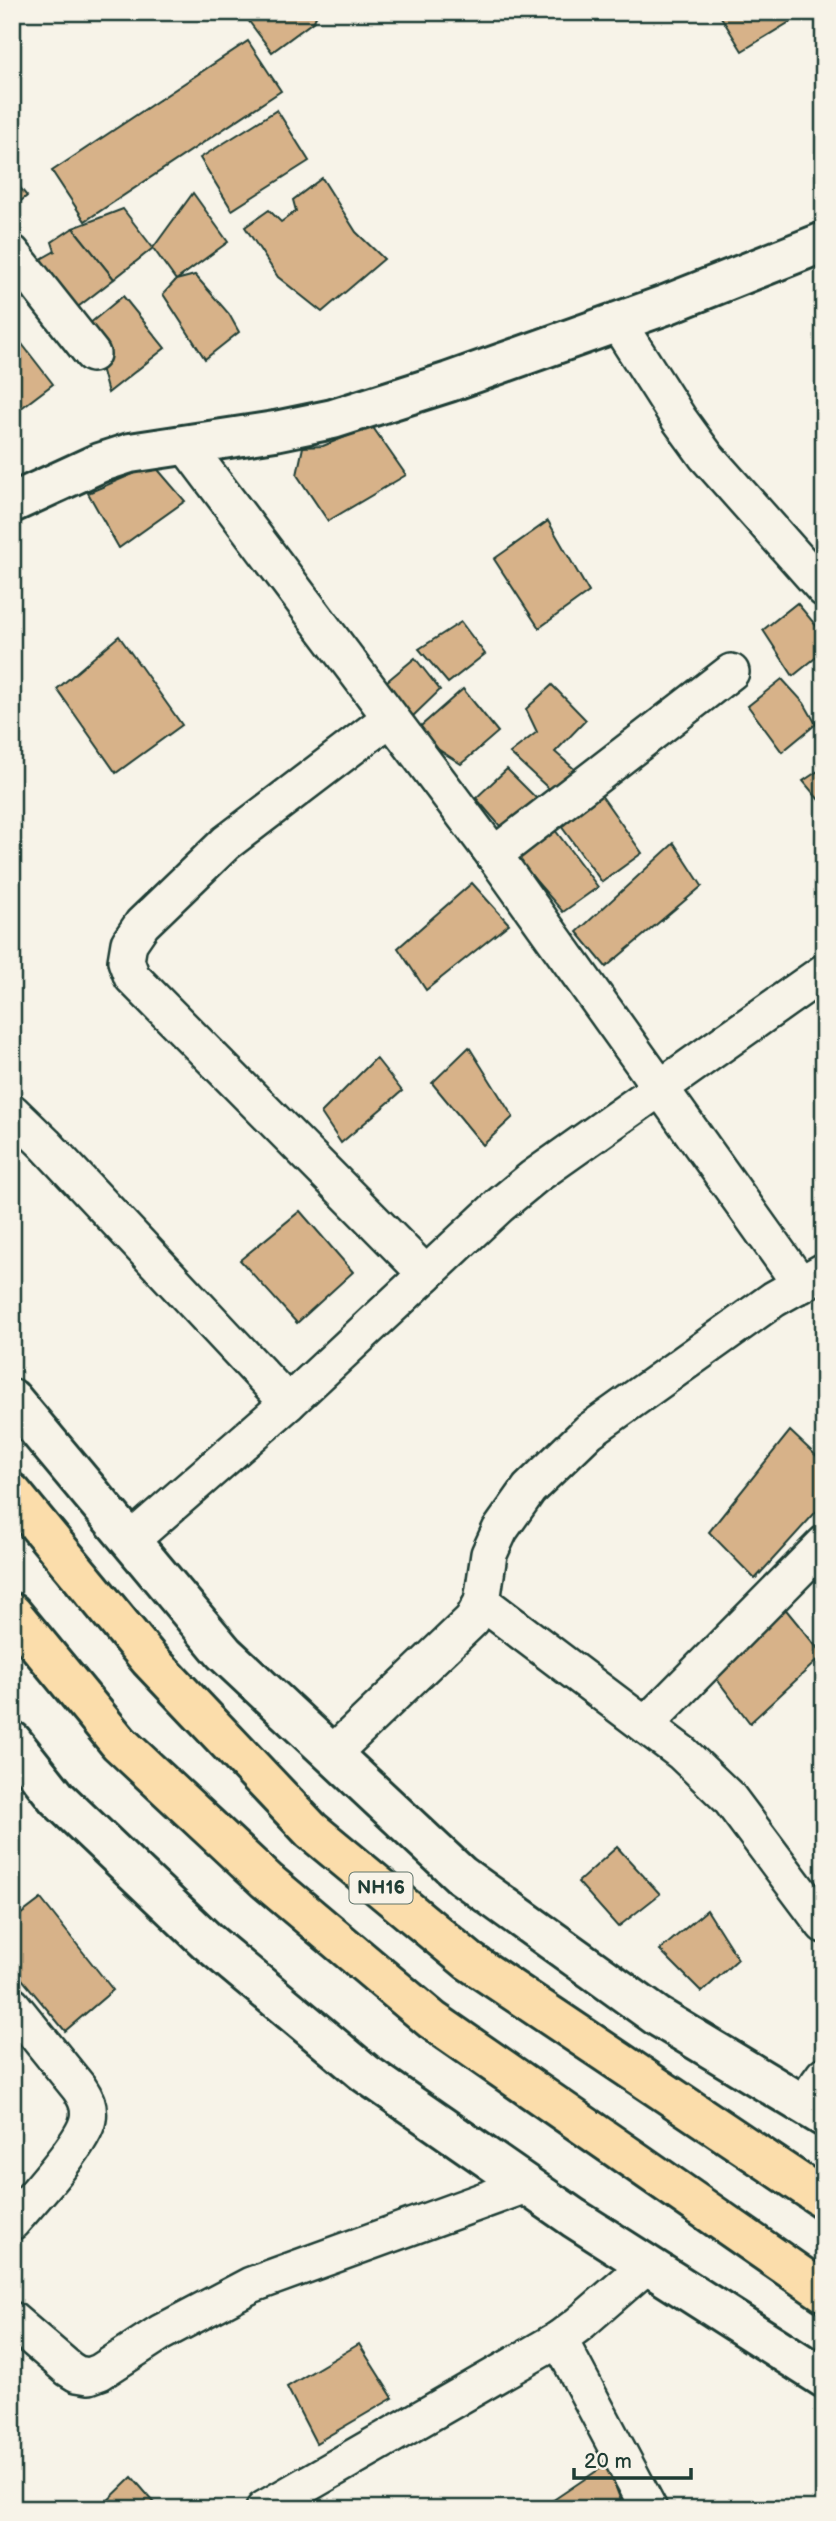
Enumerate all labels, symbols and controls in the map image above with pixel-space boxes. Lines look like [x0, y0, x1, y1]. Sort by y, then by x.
road number: NH16 [350, 1872, 412, 1904]
scale bar [574, 2437, 691, 2481]
text: 20 m [584, 2449, 632, 2474]

